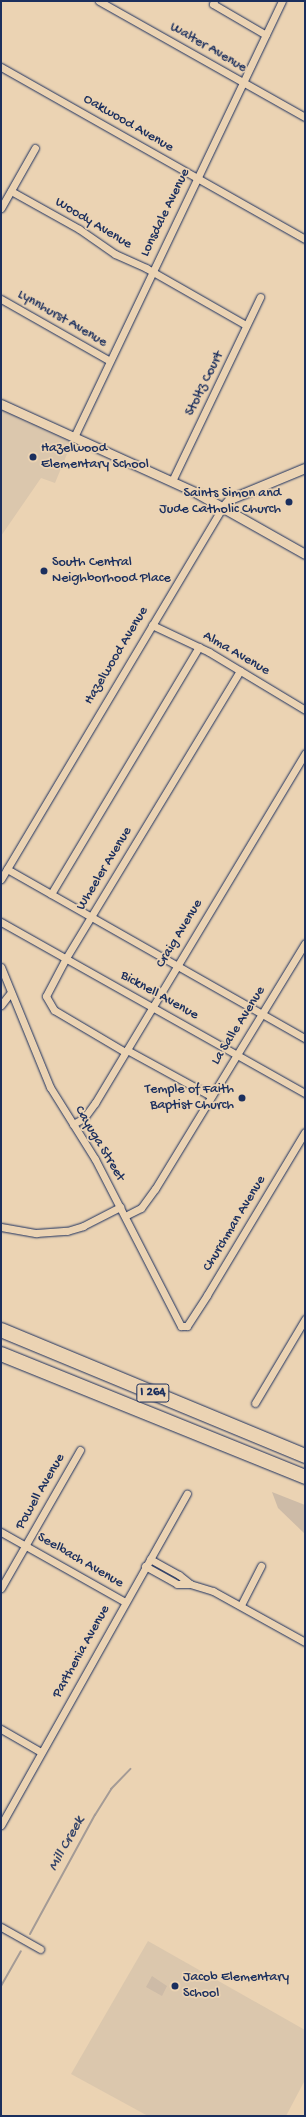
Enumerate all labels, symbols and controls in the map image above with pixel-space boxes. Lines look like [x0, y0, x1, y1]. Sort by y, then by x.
street label: Walter Avenue [167, 19, 249, 77]
street label: Oakwood Avenue [80, 91, 176, 157]
street label: Lonsdale Avenue [137, 166, 195, 260]
street label: Woody Avenue [51, 194, 135, 254]
street label: Lynnhurst Avenue [14, 287, 110, 351]
street label: Stoltz Court [182, 349, 228, 419]
place label: Hazelwood Elementary School [41, 441, 149, 474]
marker: Hazelwood Elementary School [28, 452, 38, 462]
place label: Saints Simon and Jude Catholic Church [159, 486, 281, 518]
marker: Saints Simon and Jude Catholic Church [284, 497, 294, 507]
place label: South Central Neighborhood Place [52, 555, 171, 588]
marker: South Central Neighborhood Place [39, 566, 49, 576]
street label: Hazelwood Avenue [81, 604, 153, 708]
street label: Alma Avenue [200, 628, 272, 680]
street label: Wheeler Avenue [73, 824, 137, 914]
street label: Craig Avenue [153, 897, 207, 971]
street label: Bicknell Avenue [117, 968, 201, 1024]
street label: La Salle Avenue [208, 984, 270, 1068]
place label: Temple of Faith Baptist Church [145, 1082, 234, 1114]
marker: Temple of Faith Baptist Church [237, 1093, 247, 1103]
street label: Cayuga Street [70, 1103, 128, 1185]
street label: Churchman Avenue [200, 1173, 270, 1275]
road number: I 264 [136, 1382, 170, 1404]
street label: Powell Avenue [13, 1451, 69, 1533]
street label: Seelbach Avenue [34, 1530, 126, 1592]
street label: Parthenia Avenue [49, 1603, 115, 1701]
water label: Mill Creek [45, 1814, 89, 1874]
place label: Jacob Elementary School [183, 1970, 289, 2002]
marker: Jacob Elementary School [170, 1981, 180, 1991]

